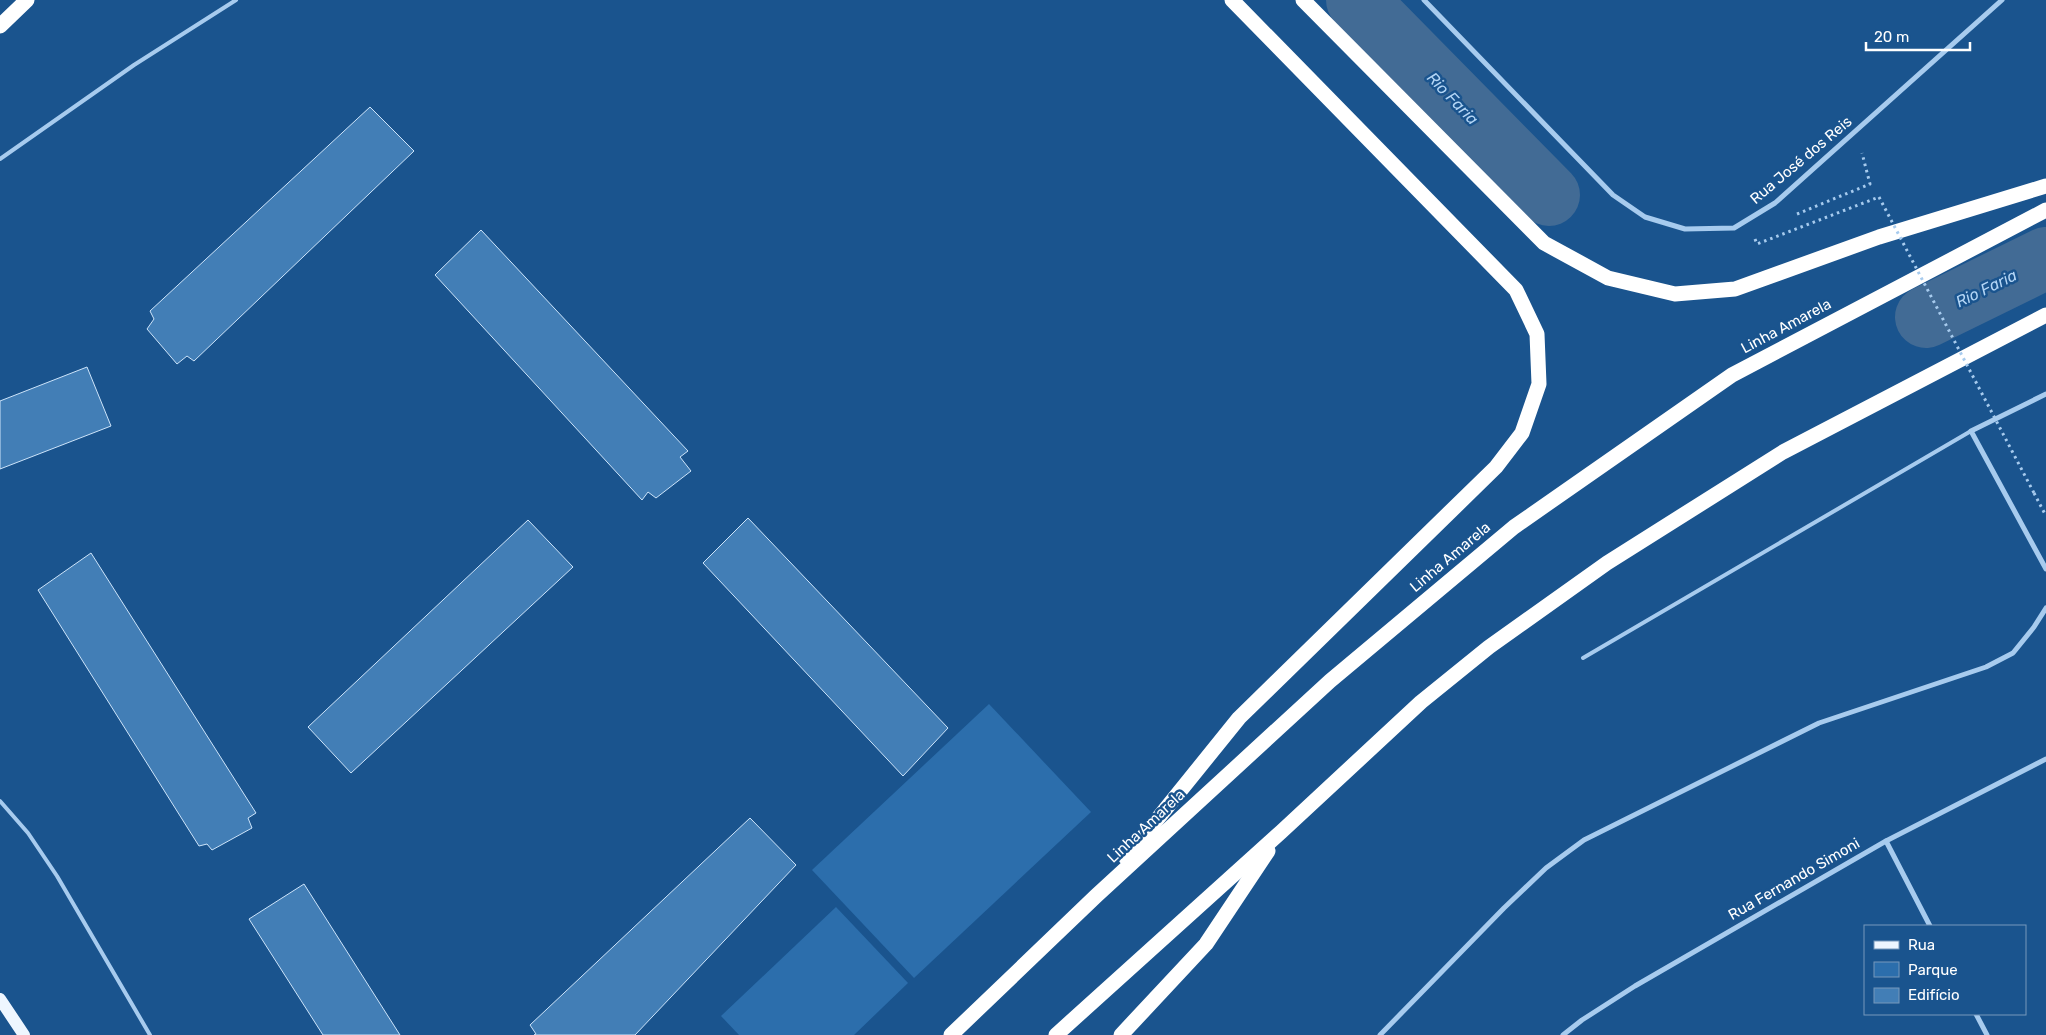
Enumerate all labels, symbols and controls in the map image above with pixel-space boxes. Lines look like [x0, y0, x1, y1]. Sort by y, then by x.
scale bar [1866, 20, 1970, 52]
text: 20 m [1874, 28, 1909, 46]
water label: Rio Faria [1423, 68, 1482, 129]
street label: Rua José dos Reis [1747, 112, 1856, 208]
water label: Rio Faria [1953, 266, 2020, 311]
street label: Linha Amarela [1738, 295, 1834, 357]
street label: Linha Amarela [1406, 518, 1494, 596]
street label: Linha Amarela [1104, 786, 1188, 866]
street label: Rua Fernando Simoni [1725, 834, 1863, 924]
legend [1864, 925, 2026, 1015]
text: Rua [1908, 936, 1935, 954]
text: Parque [1908, 961, 1958, 979]
text: Edifício [1908, 986, 1960, 1004]

